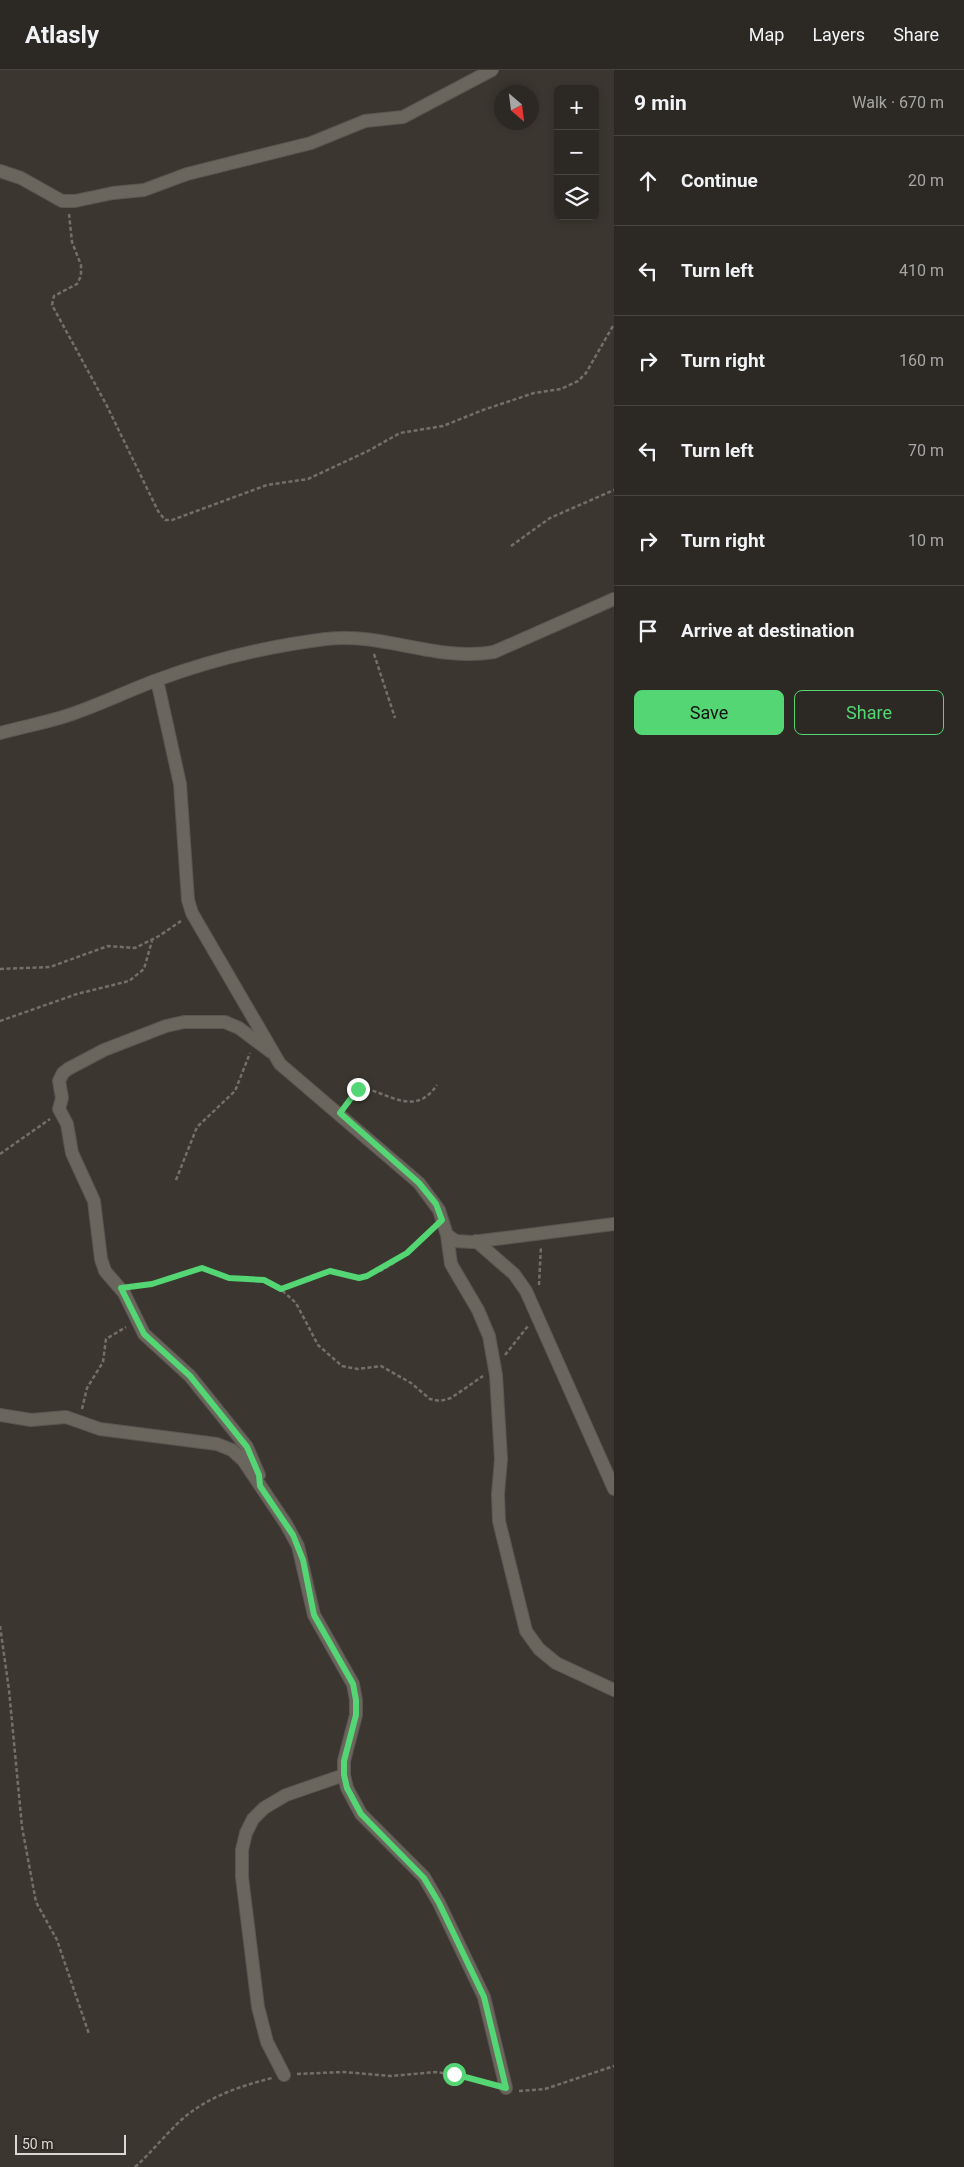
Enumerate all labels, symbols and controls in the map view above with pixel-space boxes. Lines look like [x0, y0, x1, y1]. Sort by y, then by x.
text: Atlasly [25, 21, 99, 49]
text: Map [749, 24, 784, 45]
text: Layers [812, 24, 865, 45]
text: Share [893, 24, 939, 45]
north arrow [494, 85, 539, 130]
map controls [554, 85, 599, 220]
button: + [554, 85, 599, 130]
text: 9 min [634, 91, 687, 115]
text: Walk · 670 m [852, 93, 944, 112]
button: − [554, 130, 599, 175]
icon: ahead [634, 167, 662, 195]
text: Continue [681, 169, 758, 192]
text: 20 m [908, 171, 944, 190]
button: layers [554, 175, 599, 220]
icon: left [634, 257, 662, 285]
text: Turn left [681, 259, 754, 282]
text: 410 m [899, 261, 944, 280]
icon: right [634, 347, 662, 375]
text: Turn right [681, 349, 765, 372]
text: 160 m [899, 351, 944, 370]
icon: left [634, 437, 662, 465]
text: Turn left [681, 439, 754, 462]
text: 70 m [908, 441, 944, 460]
icon: right [634, 527, 662, 555]
text: Turn right [681, 529, 765, 552]
text: 10 m [908, 531, 944, 550]
icon: arrive [634, 617, 662, 645]
text: Arrive at destination [681, 619, 854, 642]
button: Save [634, 690, 784, 735]
button: Share [794, 690, 944, 735]
route end [347, 1078, 370, 1101]
route start [443, 2063, 466, 2086]
scale bar [15, 2132, 126, 2155]
text: 50 m [22, 2136, 54, 2152]

